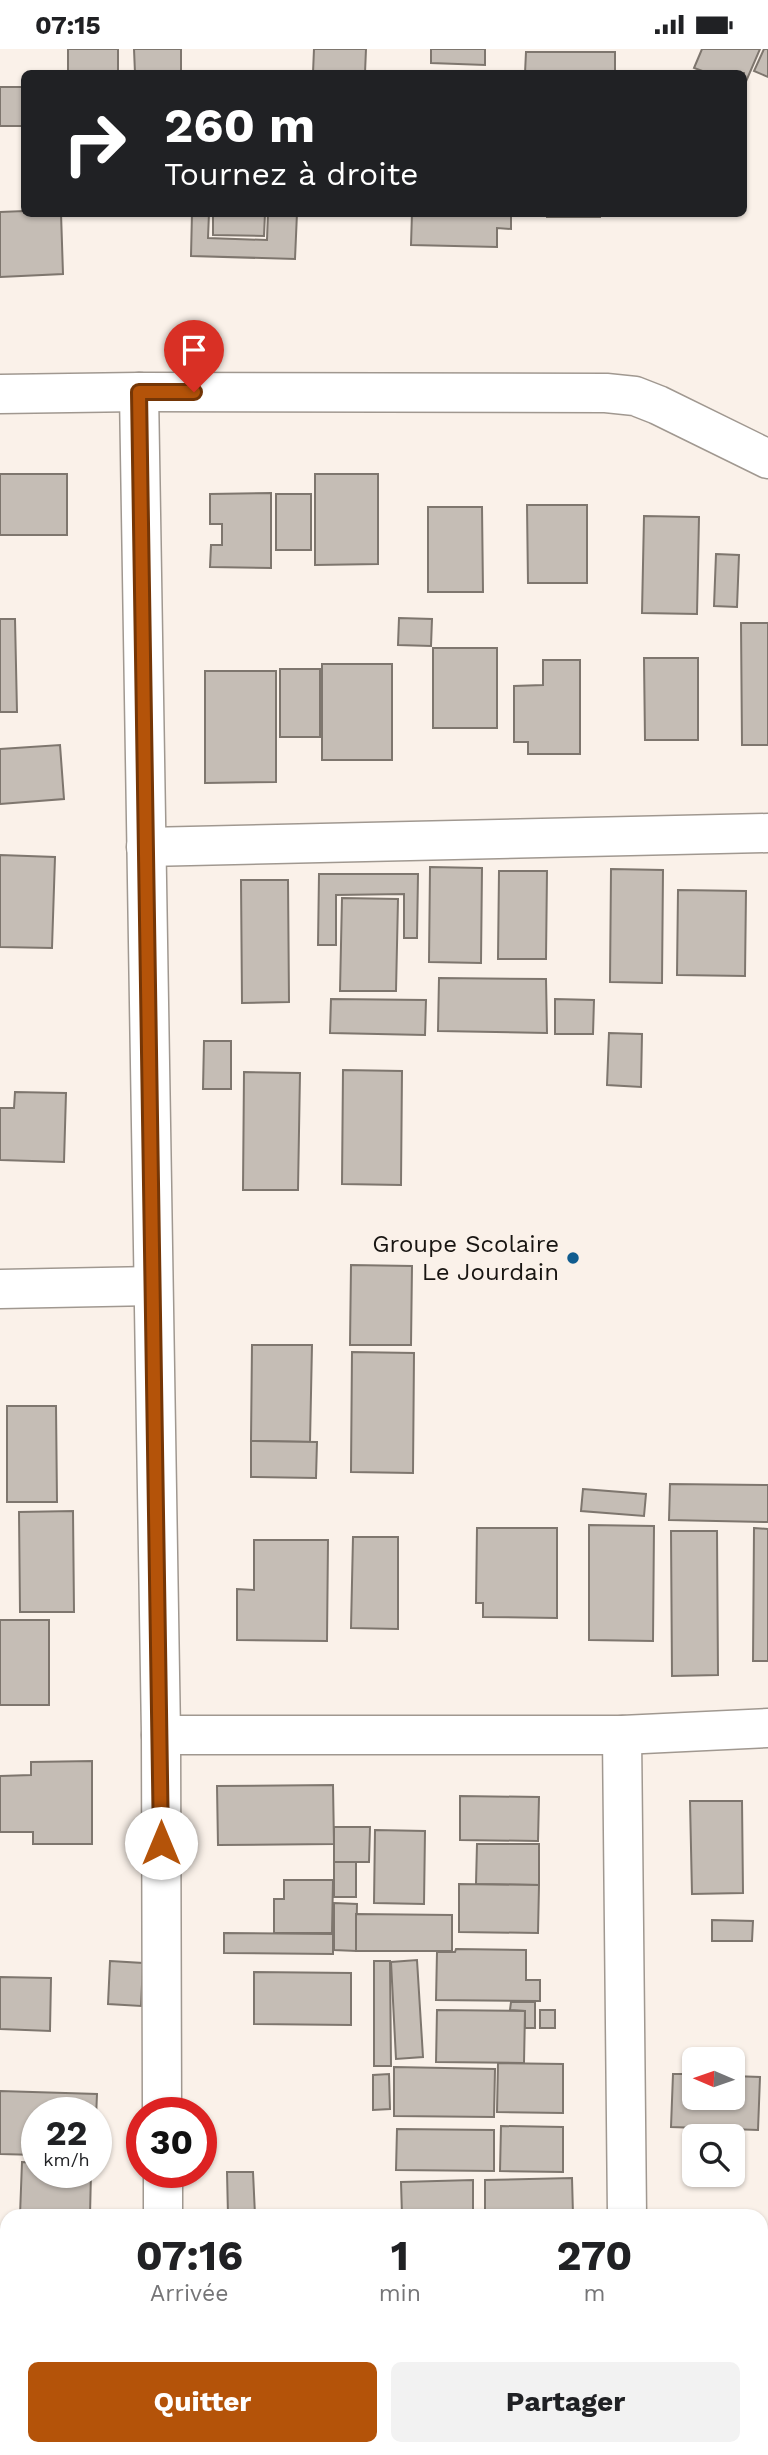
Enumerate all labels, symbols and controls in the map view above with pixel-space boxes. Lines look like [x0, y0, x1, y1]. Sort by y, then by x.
text: 07:15 [35, 10, 101, 40]
text: 260 m [164, 96, 315, 154]
icon: right [49, 98, 140, 189]
text: Tournez à droite [164, 155, 419, 193]
pin [164, 320, 224, 392]
icon: arrive [175, 331, 213, 369]
place label: Groupe Scolaire Le Jourdain [372, 1230, 559, 1286]
marker: Groupe Scolaire Le Jourdain [565, 1250, 581, 1266]
position arrow [124, 1806, 198, 1880]
north arrow [682, 2047, 746, 2111]
map controls [682, 2047, 745, 2187]
speed limit sign: 30 [126, 2097, 217, 2188]
text: 22 [46, 2112, 87, 2154]
button: search [682, 2124, 745, 2187]
text: km/h [43, 2149, 90, 2170]
text: 07:16 [136, 2231, 243, 2280]
text: 1 [391, 2231, 409, 2280]
text: 270 [557, 2231, 632, 2280]
text: Arrivée [150, 2280, 229, 2307]
text: min [379, 2280, 421, 2307]
text: m [583, 2280, 605, 2307]
button: Quitter [28, 2362, 377, 2442]
button: Partager [391, 2362, 740, 2442]

